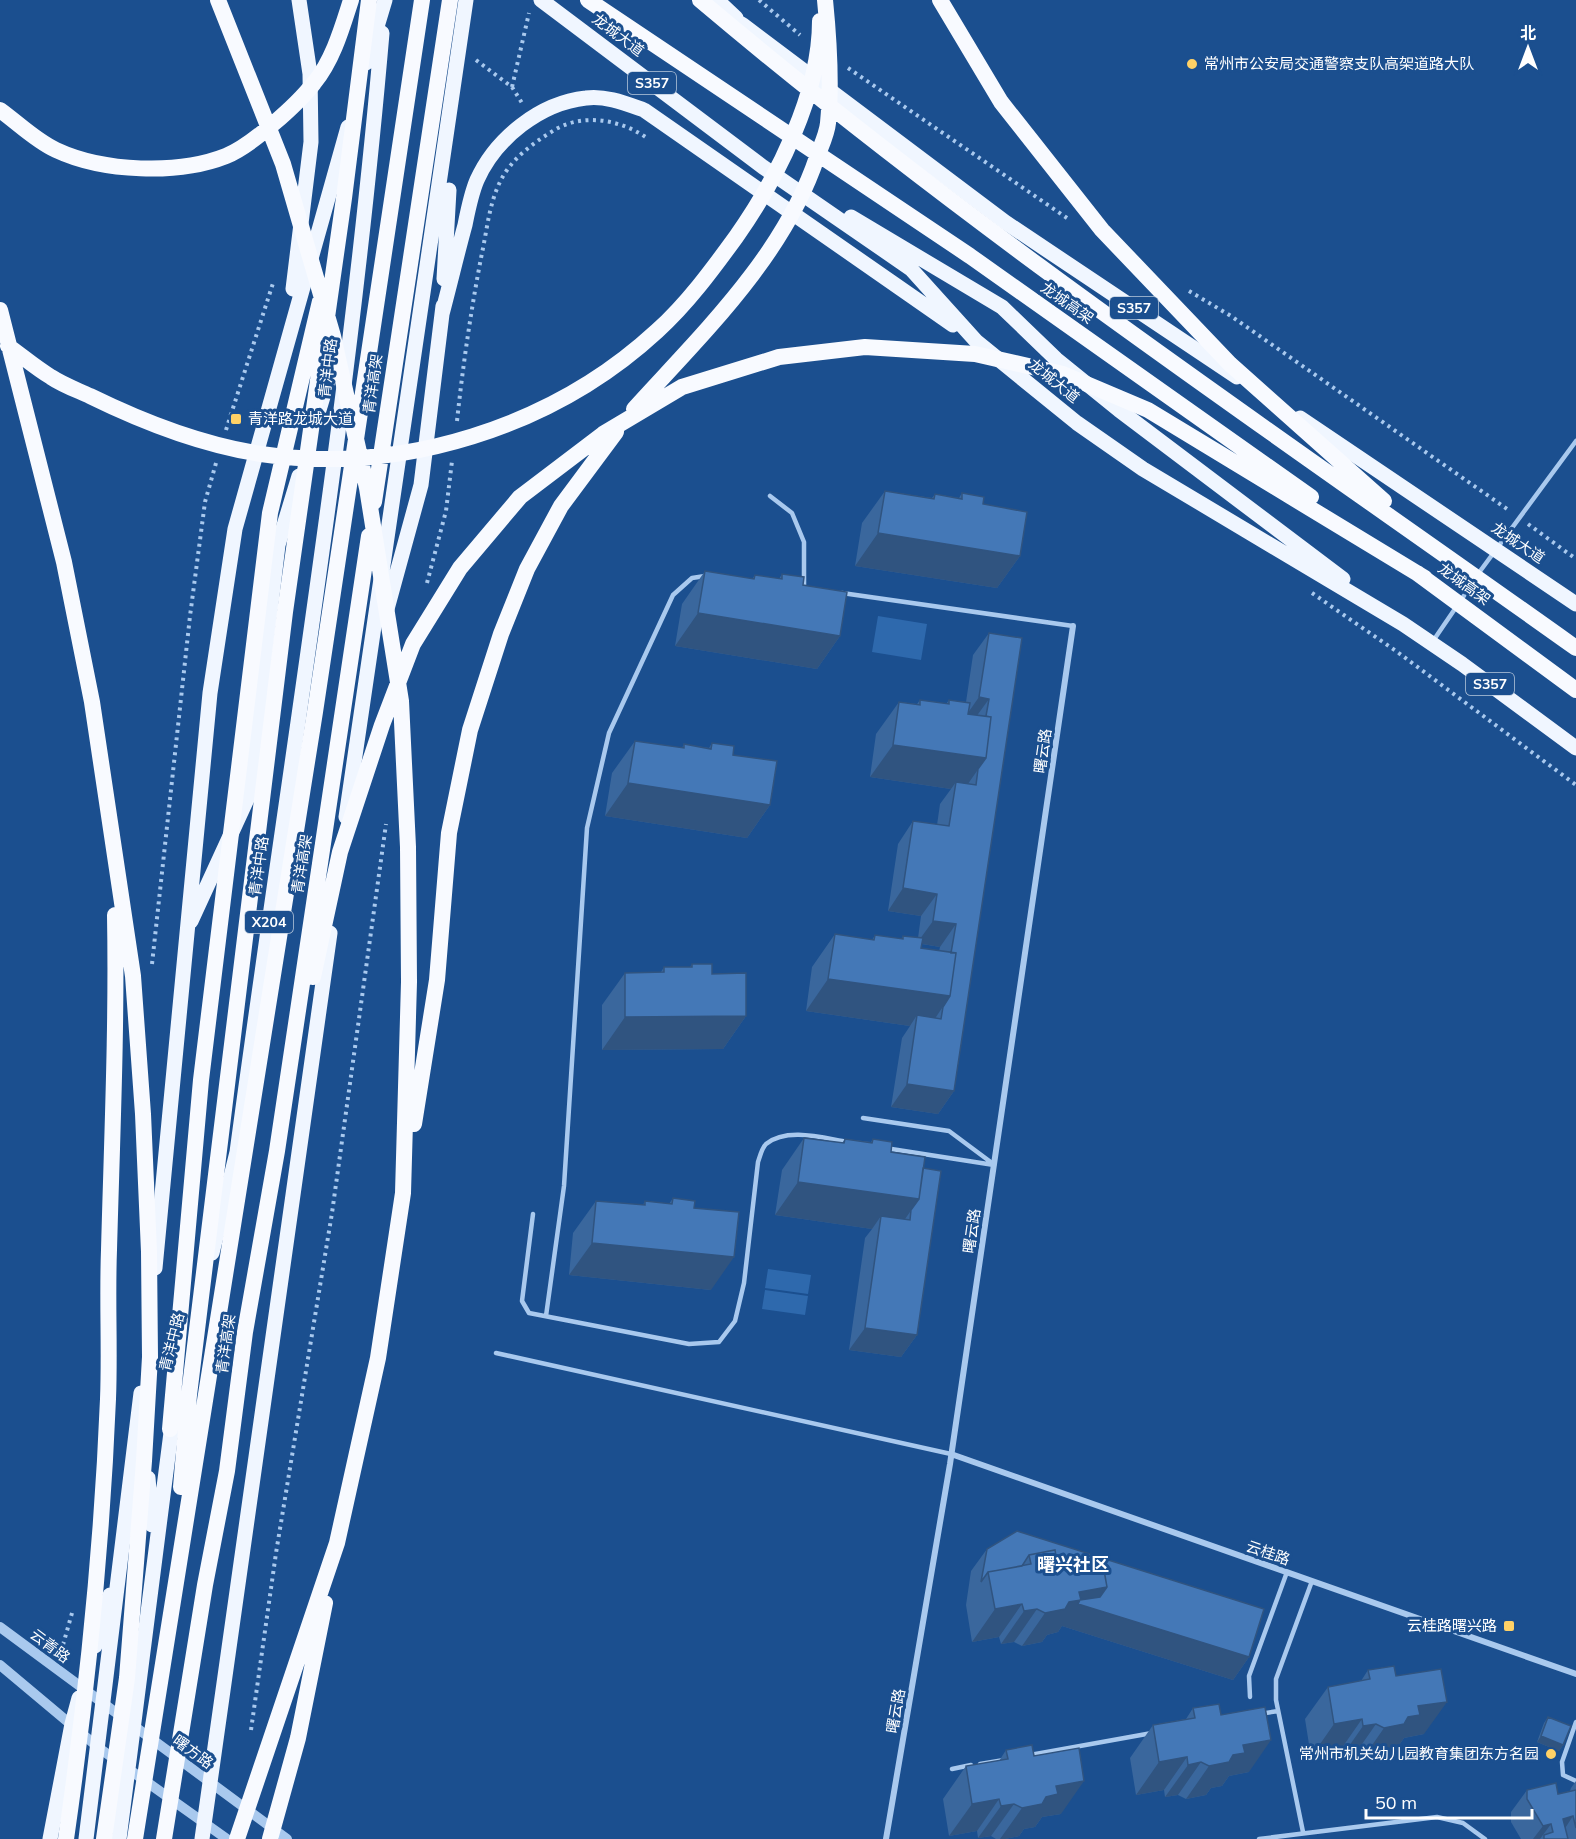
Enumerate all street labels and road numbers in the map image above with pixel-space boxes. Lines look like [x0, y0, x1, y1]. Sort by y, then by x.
street label: 龙城大道 [589, 9, 648, 60]
road number: S357 [628, 72, 676, 94]
street label: 龙城高架 [1037, 278, 1097, 328]
road number: S357 [1110, 297, 1158, 319]
street label: 青洋中路 [314, 337, 341, 399]
street label: 青洋高架 [359, 353, 386, 415]
street label: 龙城大道 [1025, 354, 1084, 407]
street label: 龙城大道 [1488, 518, 1548, 567]
street label: 龙城高架 [1434, 558, 1494, 609]
road number: S357 [1466, 673, 1514, 695]
street label: 曙云路 [1030, 727, 1055, 775]
street label: 青洋高架 [287, 833, 316, 895]
street label: 青洋中路 [245, 835, 272, 897]
road number: X204 [245, 911, 293, 933]
street label: 曙云路 [959, 1207, 984, 1255]
street label: 青洋中路 [155, 1310, 188, 1373]
street label: 青洋高架 [212, 1313, 239, 1375]
street label: 云桂路 [1244, 1536, 1293, 1569]
street label: 云青路 [27, 1624, 74, 1667]
street label: 曙云路 [882, 1687, 909, 1735]
street label: 曙方路 [170, 1731, 217, 1773]

